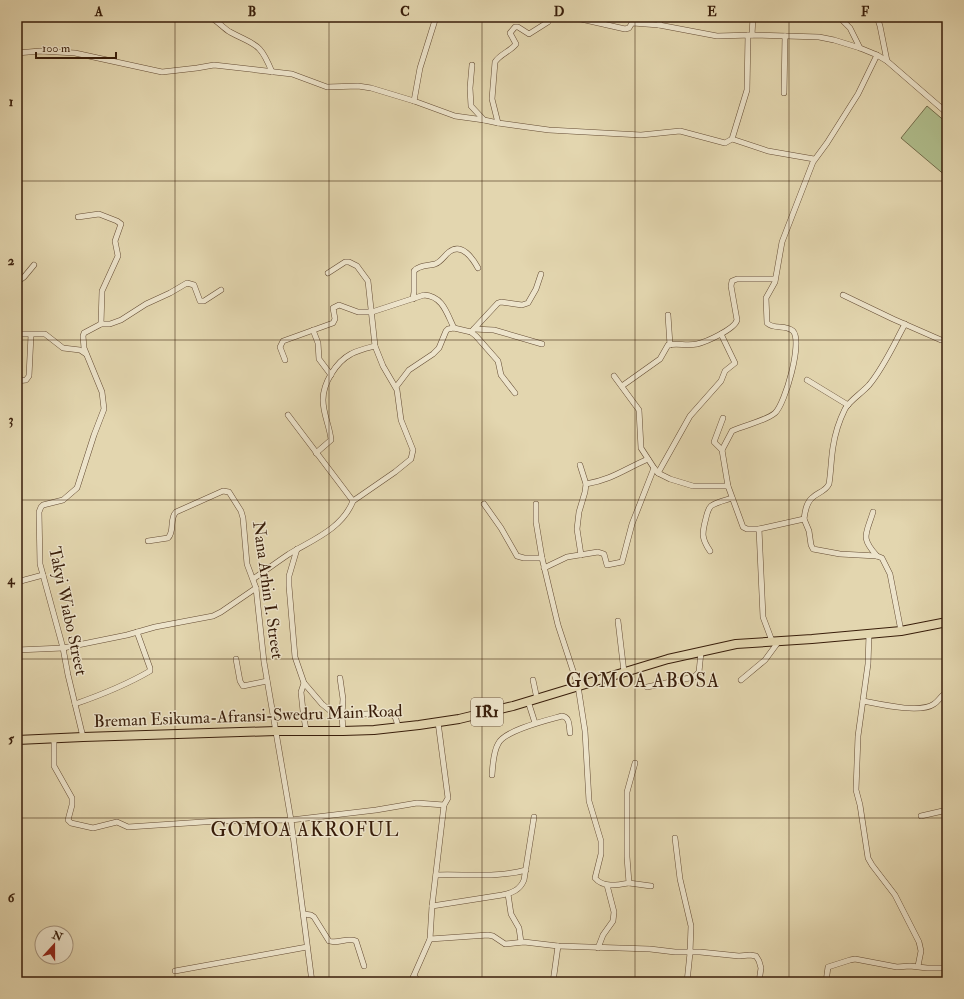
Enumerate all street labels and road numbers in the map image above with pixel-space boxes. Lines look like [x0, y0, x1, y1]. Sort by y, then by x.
street label: Nana Arhin I. Street [248, 520, 288, 661]
street label: Takyi Wiabo Street [43, 545, 92, 678]
road number: IR1 [471, 698, 503, 726]
street label: Breman Esikuma-Afransi-Swedru Main Road [93, 700, 404, 732]

